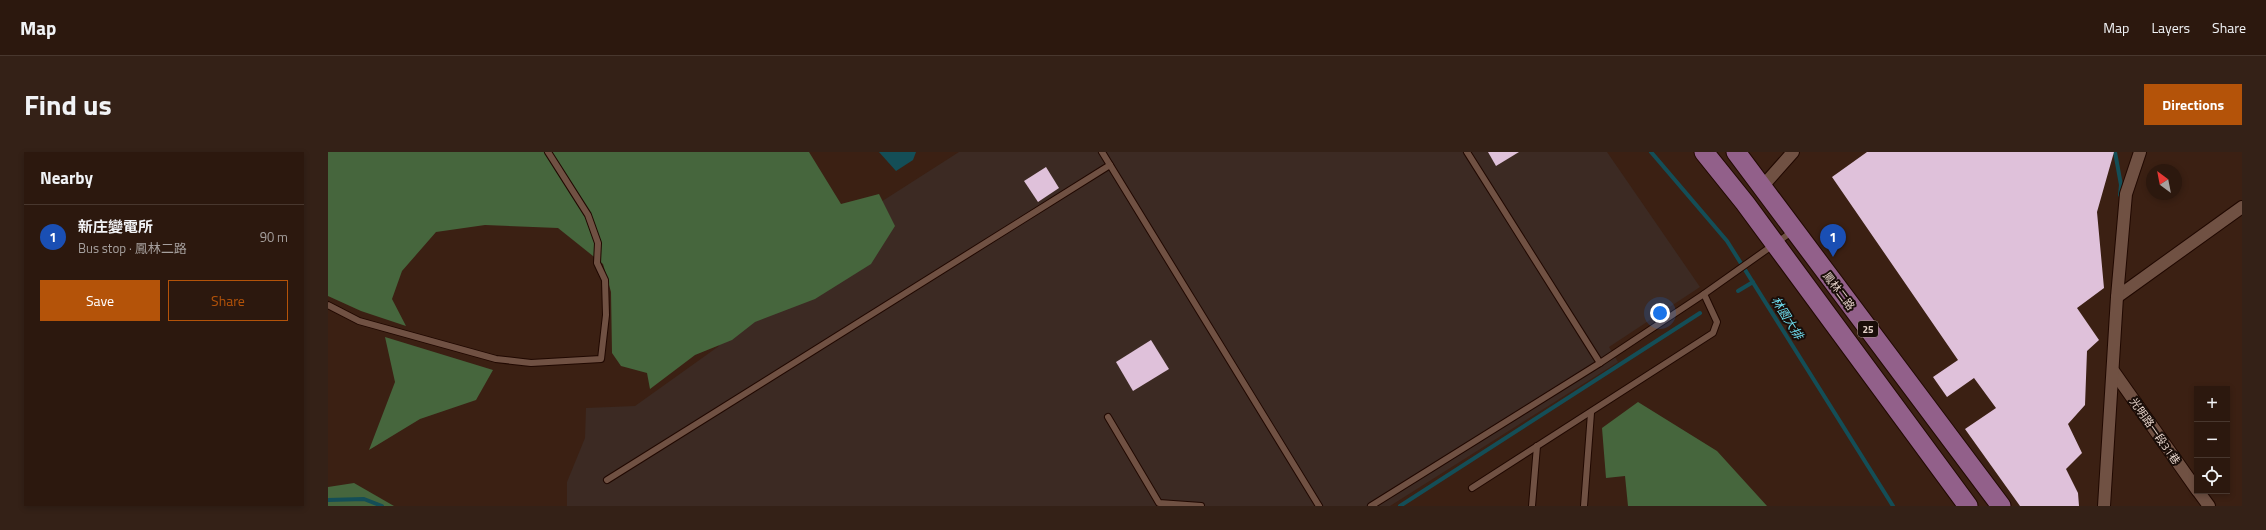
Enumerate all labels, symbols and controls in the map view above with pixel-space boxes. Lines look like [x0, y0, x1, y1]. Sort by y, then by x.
text: Map [20, 13, 56, 42]
text: Map [2103, 17, 2129, 38]
text: Layers [2151, 17, 2190, 38]
text: Share [2212, 17, 2246, 38]
text: Find us [24, 83, 112, 126]
button: Directions [2144, 84, 2242, 125]
north arrow [2146, 164, 2182, 200]
text: Nearby [40, 165, 93, 191]
text: 新庄變電所 [78, 215, 153, 238]
pin: 1 [1820, 224, 1846, 257]
text: 1 [49, 227, 57, 247]
text: 90 m [260, 227, 288, 247]
text: Bus stop · 鳳林二路 [78, 238, 187, 258]
street label: 鳳林二路 [1819, 269, 1859, 313]
button: Save [40, 280, 160, 321]
button: Share [168, 280, 288, 321]
water label: 林園大排 [1767, 292, 1809, 345]
your location [1650, 303, 1670, 323]
road number: 25 [1858, 321, 1878, 337]
map controls [2194, 386, 2230, 494]
button: + [2194, 386, 2230, 422]
street label: 光明路一段31巷 [2126, 394, 2184, 468]
button: − [2194, 422, 2230, 458]
button: locate [2194, 458, 2230, 494]

